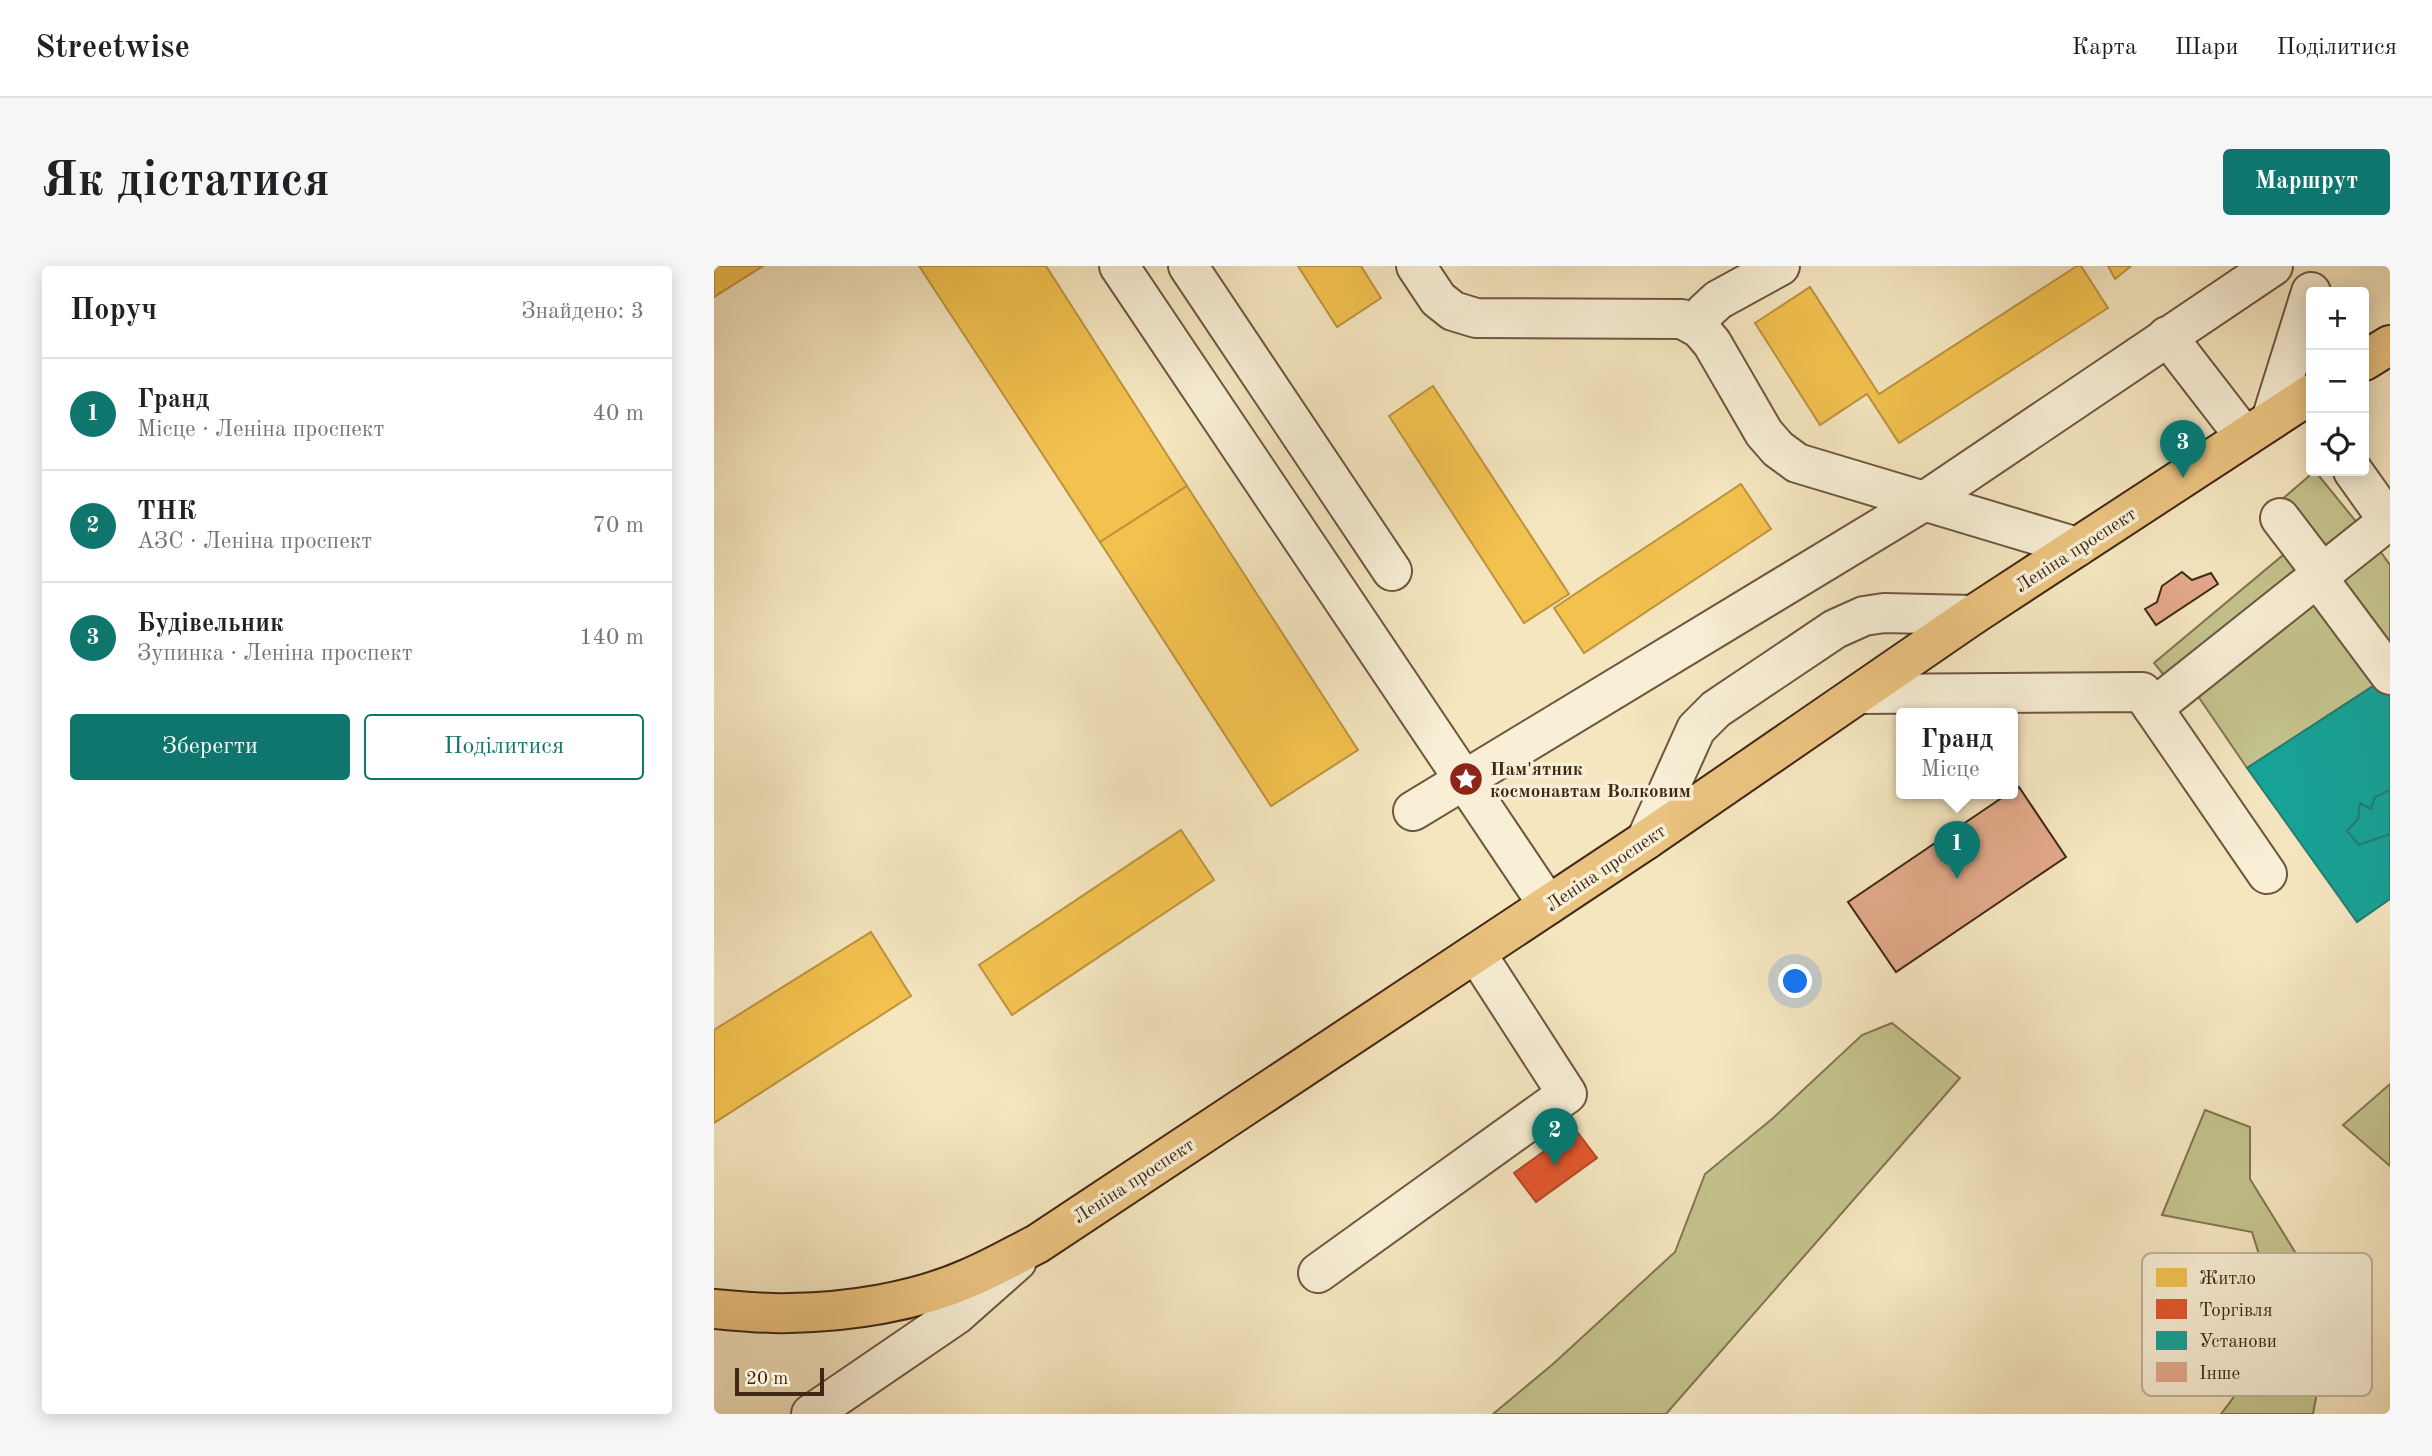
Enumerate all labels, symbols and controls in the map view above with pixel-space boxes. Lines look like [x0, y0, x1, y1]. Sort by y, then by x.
text: Streetwise [35, 32, 190, 65]
text: Карта [2072, 36, 2137, 60]
text: Шари [2175, 36, 2238, 60]
text: Поділитися [2276, 36, 2397, 60]
button: Маршрут [2223, 149, 2390, 215]
text: Як дістатися [42, 158, 330, 207]
map controls [2306, 287, 2369, 476]
button: + [2306, 287, 2369, 350]
text: Поруч [70, 296, 157, 326]
text: Знайдено: 3 [521, 300, 644, 323]
button: − [2306, 350, 2369, 413]
text: Гранд [137, 387, 209, 413]
text: 1 [86, 402, 100, 425]
text: 40 m [593, 402, 644, 425]
button: locate [2306, 413, 2369, 476]
text: Місце · Леніна проспект [137, 418, 384, 441]
pin: 3 [2160, 420, 2206, 478]
text: ТНК [137, 499, 196, 525]
street label: Леніна проспект [2013, 505, 2140, 597]
text: 2 [86, 514, 100, 537]
text: 70 m [593, 514, 644, 537]
text: АЗС · Леніна проспект [137, 530, 372, 553]
text: Будівельник [137, 611, 284, 637]
text: 3 [86, 626, 100, 649]
text: 140 m [579, 626, 644, 649]
text: Зупинка · Леніна проспект [137, 642, 413, 665]
popup [1896, 708, 2018, 799]
button: Зберегти [70, 714, 350, 780]
button: Поділитися [364, 714, 644, 780]
text: Гранд [1921, 727, 1993, 753]
text: Місце [1921, 758, 1980, 781]
place icon: Пам'ятник космонавтам Волковим [1447, 760, 1485, 798]
place label: Пам'ятник космонавтам Волковим [1490, 761, 1691, 802]
pin: 1 [1934, 821, 1980, 879]
street label: Леніна проспект [1543, 822, 1670, 916]
your location [1778, 964, 1812, 998]
pin: 2 [1532, 1108, 1578, 1166]
street label: Леніна проспект [1071, 1136, 1198, 1228]
legend [2142, 1253, 2372, 1396]
text: Житло [2199, 1270, 2256, 1289]
text: Торгівля [2199, 1302, 2273, 1321]
text: Установи [2199, 1333, 2277, 1352]
scale bar [735, 1365, 824, 1397]
text: Інше [2199, 1365, 2240, 1384]
text: 20 m [746, 1370, 788, 1389]

